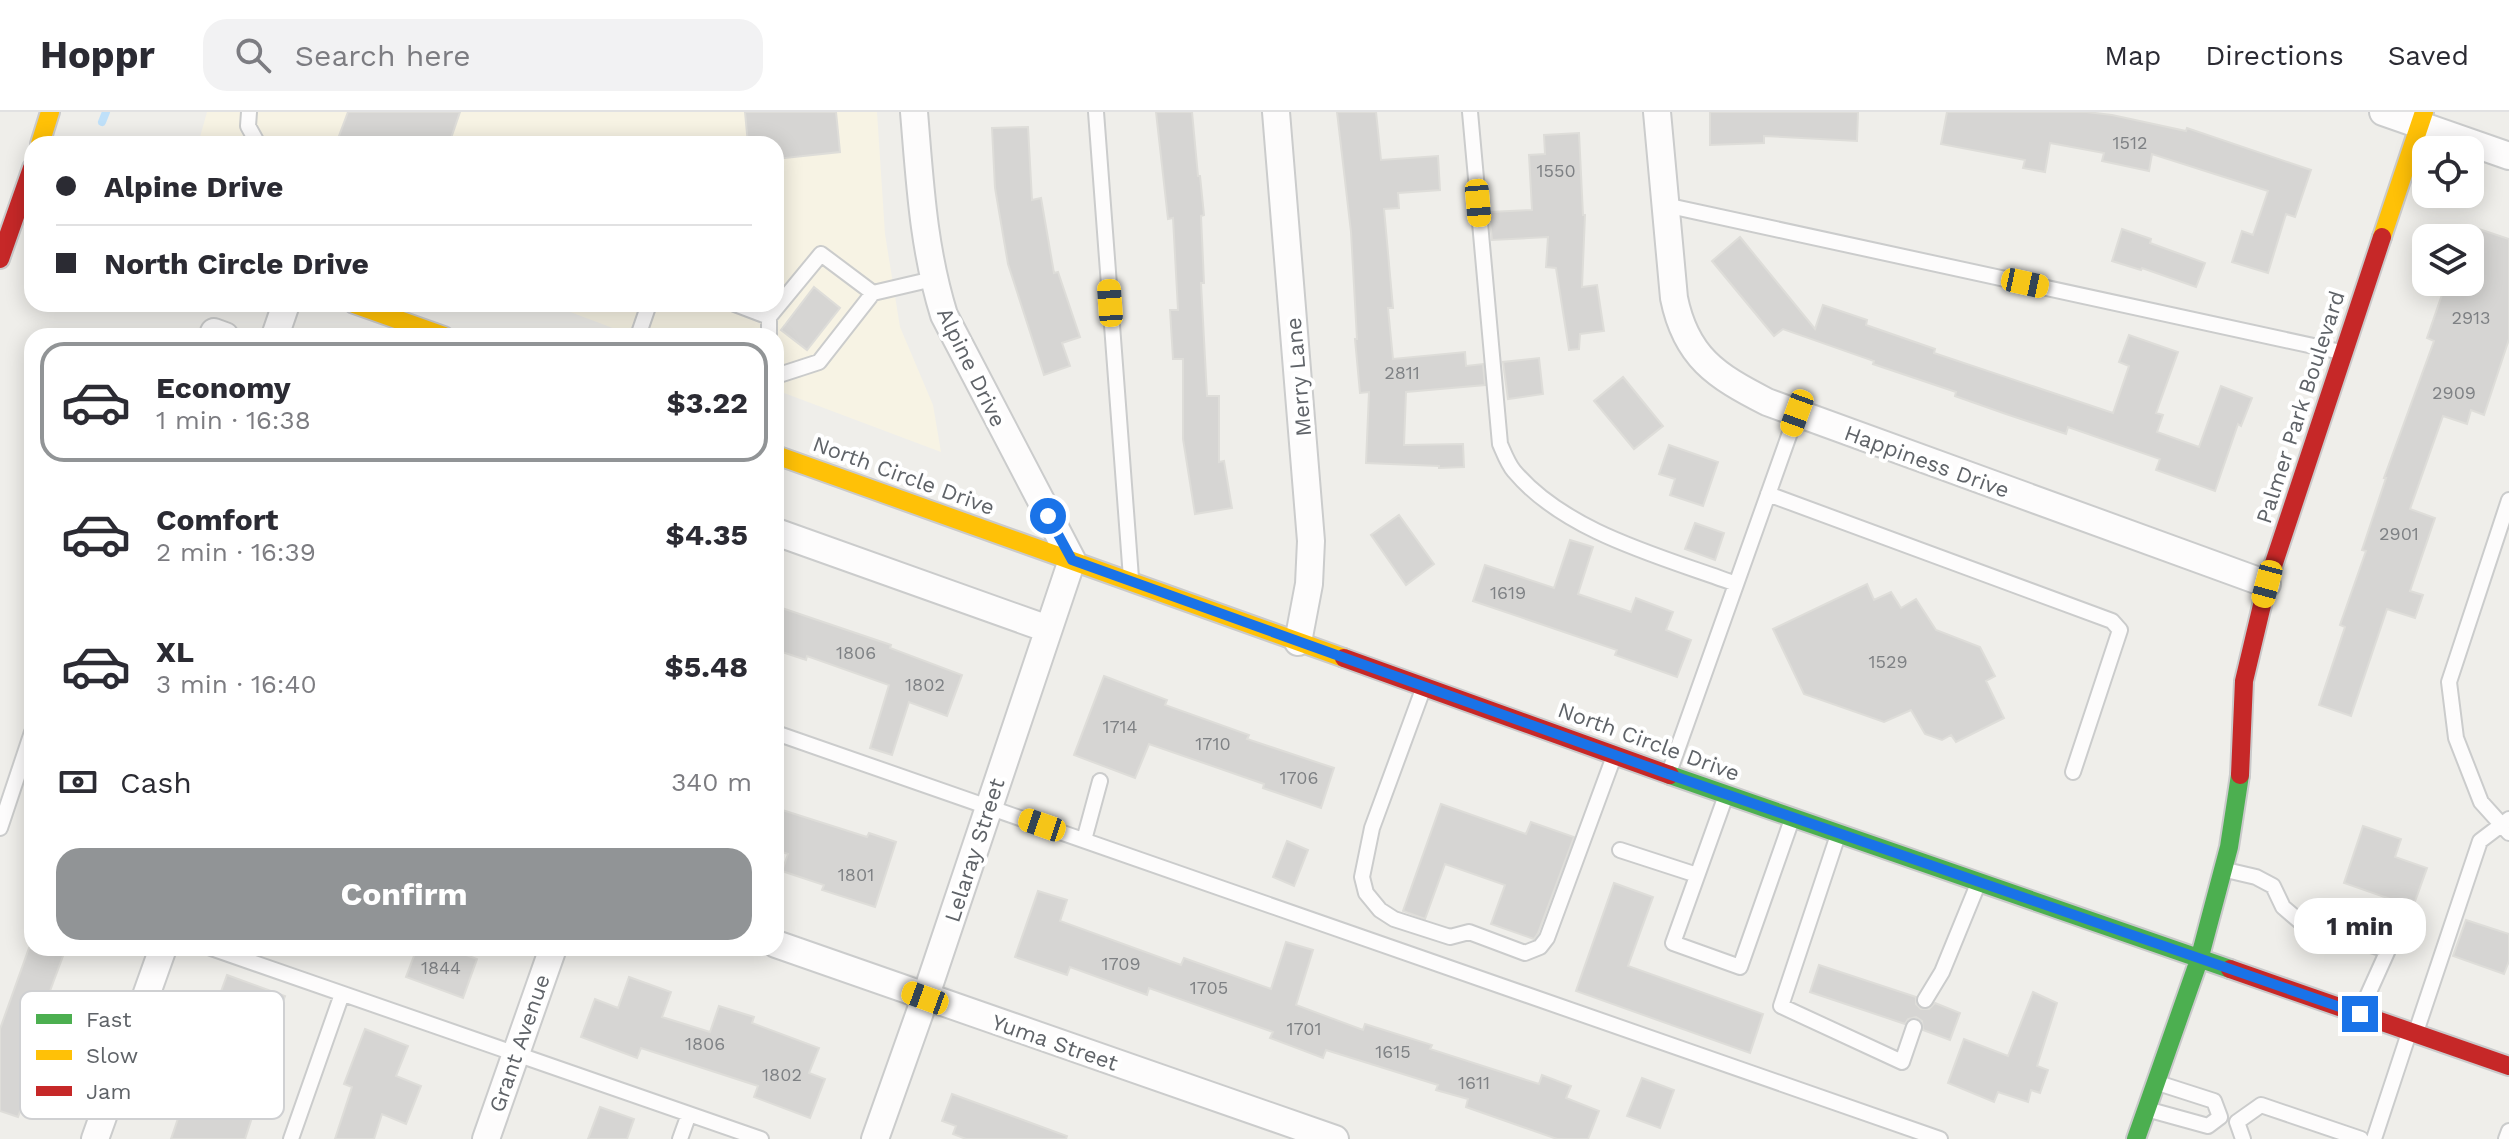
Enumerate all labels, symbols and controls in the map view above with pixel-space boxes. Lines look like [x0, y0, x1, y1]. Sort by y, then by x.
search box [203, 19, 763, 91]
text: Hoppr [40, 33, 155, 77]
icon: search [231, 33, 275, 77]
text: Search here [295, 38, 471, 73]
text: Map [2104, 39, 2161, 72]
text: Directions [2205, 39, 2344, 72]
text: Saved [2388, 39, 2469, 72]
house number: 1512 [2112, 132, 2148, 153]
map controls [2412, 136, 2484, 296]
button: locate [2412, 136, 2484, 208]
house number: 1550 [1536, 160, 1576, 181]
text: Alpine Drive [104, 169, 283, 204]
car [1464, 178, 1492, 228]
button: layers [2412, 224, 2484, 296]
text: North Circle Drive [104, 246, 369, 281]
car [1999, 266, 2051, 300]
car [1096, 278, 1124, 328]
street label: Palmer Park Boulevard [2251, 288, 2350, 527]
street label: Alpine Drive [932, 304, 1011, 431]
house number: 2913 [2451, 307, 2491, 328]
street label: Merry Lane [1281, 316, 1316, 438]
house number: 2811 [1384, 362, 1420, 383]
icon: car [60, 366, 132, 438]
text: Economy [156, 370, 291, 405]
house number: 2909 [2432, 382, 2476, 403]
text: $3.22 [667, 385, 748, 420]
car [1778, 386, 1816, 440]
text: 1 min · 16:38 [156, 405, 311, 435]
street label: Happiness Drive [1841, 420, 2013, 503]
street label: North Circle Drive [810, 431, 998, 520]
icon: car [60, 498, 132, 570]
route start [1030, 498, 1066, 534]
text: Comfort [156, 502, 278, 537]
text: $4.35 [666, 517, 748, 552]
house number: 2901 [2379, 523, 2419, 544]
text: 2 min · 16:39 [156, 537, 316, 567]
car [2249, 558, 2285, 610]
house number: 1619 [1490, 582, 1526, 603]
icon: car [60, 630, 132, 702]
text: XL [156, 634, 194, 669]
house number: 1806 [836, 642, 876, 663]
text: $5.48 [665, 649, 748, 684]
house number: 1529 [1868, 651, 1908, 672]
text: 3 min · 16:40 [156, 669, 317, 699]
house number: 1802 [905, 674, 945, 695]
street label: North Circle Drive [1555, 697, 1743, 786]
house number: 1714 [1102, 716, 1138, 737]
house number: 1710 [1195, 733, 1231, 754]
icon: cash [56, 760, 100, 804]
text: Cash [120, 765, 192, 800]
text: 340 m [671, 767, 752, 797]
house number: 1706 [1280, 767, 1318, 788]
street label: Lelaray Street [939, 775, 1009, 925]
car [1015, 806, 1069, 844]
button: Confirm [56, 848, 752, 940]
house number: 1801 [838, 864, 874, 885]
callout: 1 min [2294, 898, 2426, 954]
text: 1 min [2327, 911, 2393, 941]
house number: 1709 [1101, 953, 1141, 974]
house number: 1844 [421, 957, 461, 978]
street label: Grant Avenue [484, 971, 555, 1115]
house number: 1705 [1190, 977, 1228, 998]
car [898, 979, 952, 1017]
legend [20, 991, 284, 1119]
route end [2342, 996, 2378, 1032]
text: Fast [86, 1007, 132, 1032]
street label: Yuma Street [989, 1009, 1121, 1076]
house number: 1701 [1287, 1018, 1321, 1039]
house number: 1806 [685, 1033, 725, 1054]
house number: 1615 [1375, 1041, 1411, 1062]
text: Slow [86, 1043, 138, 1068]
house number: 1802 [762, 1064, 802, 1085]
house number: 1611 [1458, 1072, 1490, 1093]
text: Jam [86, 1079, 131, 1104]

